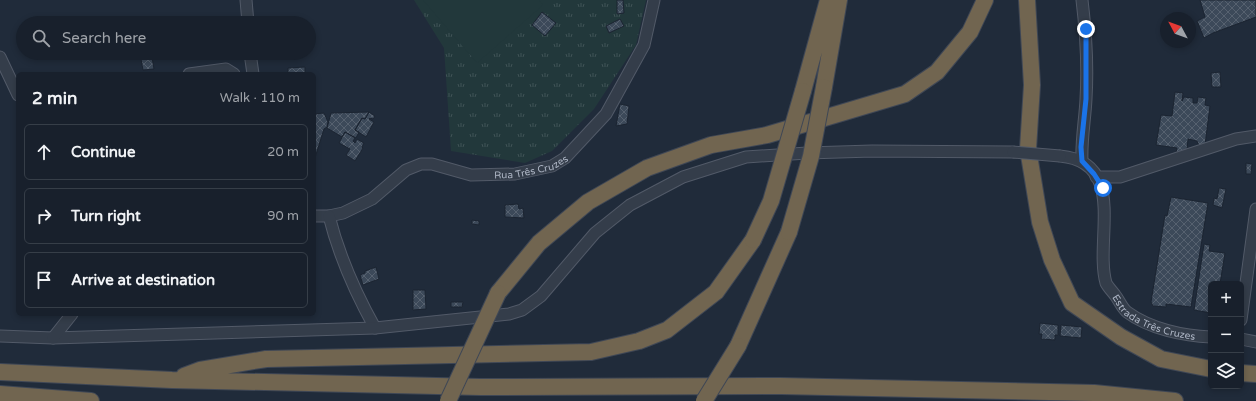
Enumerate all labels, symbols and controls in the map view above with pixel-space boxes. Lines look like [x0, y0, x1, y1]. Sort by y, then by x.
north arrow [1160, 12, 1196, 48]
search box [16, 16, 316, 60]
route end [1077, 20, 1095, 38]
icon: search [30, 27, 52, 49]
text: Search here [62, 29, 146, 47]
text: 2 min [32, 88, 77, 109]
text: Walk · 110 m [220, 90, 300, 106]
icon: ahead [33, 141, 55, 163]
text: Continue [71, 143, 135, 161]
text: 20 m [267, 144, 299, 160]
street label: Rua Três Cruzes [494, 153, 571, 181]
route start [1094, 179, 1112, 197]
icon: right [33, 205, 55, 227]
text: Turn right [71, 207, 141, 225]
text: 90 m [267, 208, 299, 224]
icon: arrive [33, 269, 55, 291]
text: Arrive at destination [71, 271, 215, 289]
map controls [1208, 281, 1244, 389]
button: + [1208, 281, 1244, 317]
street label: Estrada Três Cruzes [1109, 292, 1196, 343]
button: − [1208, 317, 1244, 353]
button: layers [1208, 353, 1244, 389]

